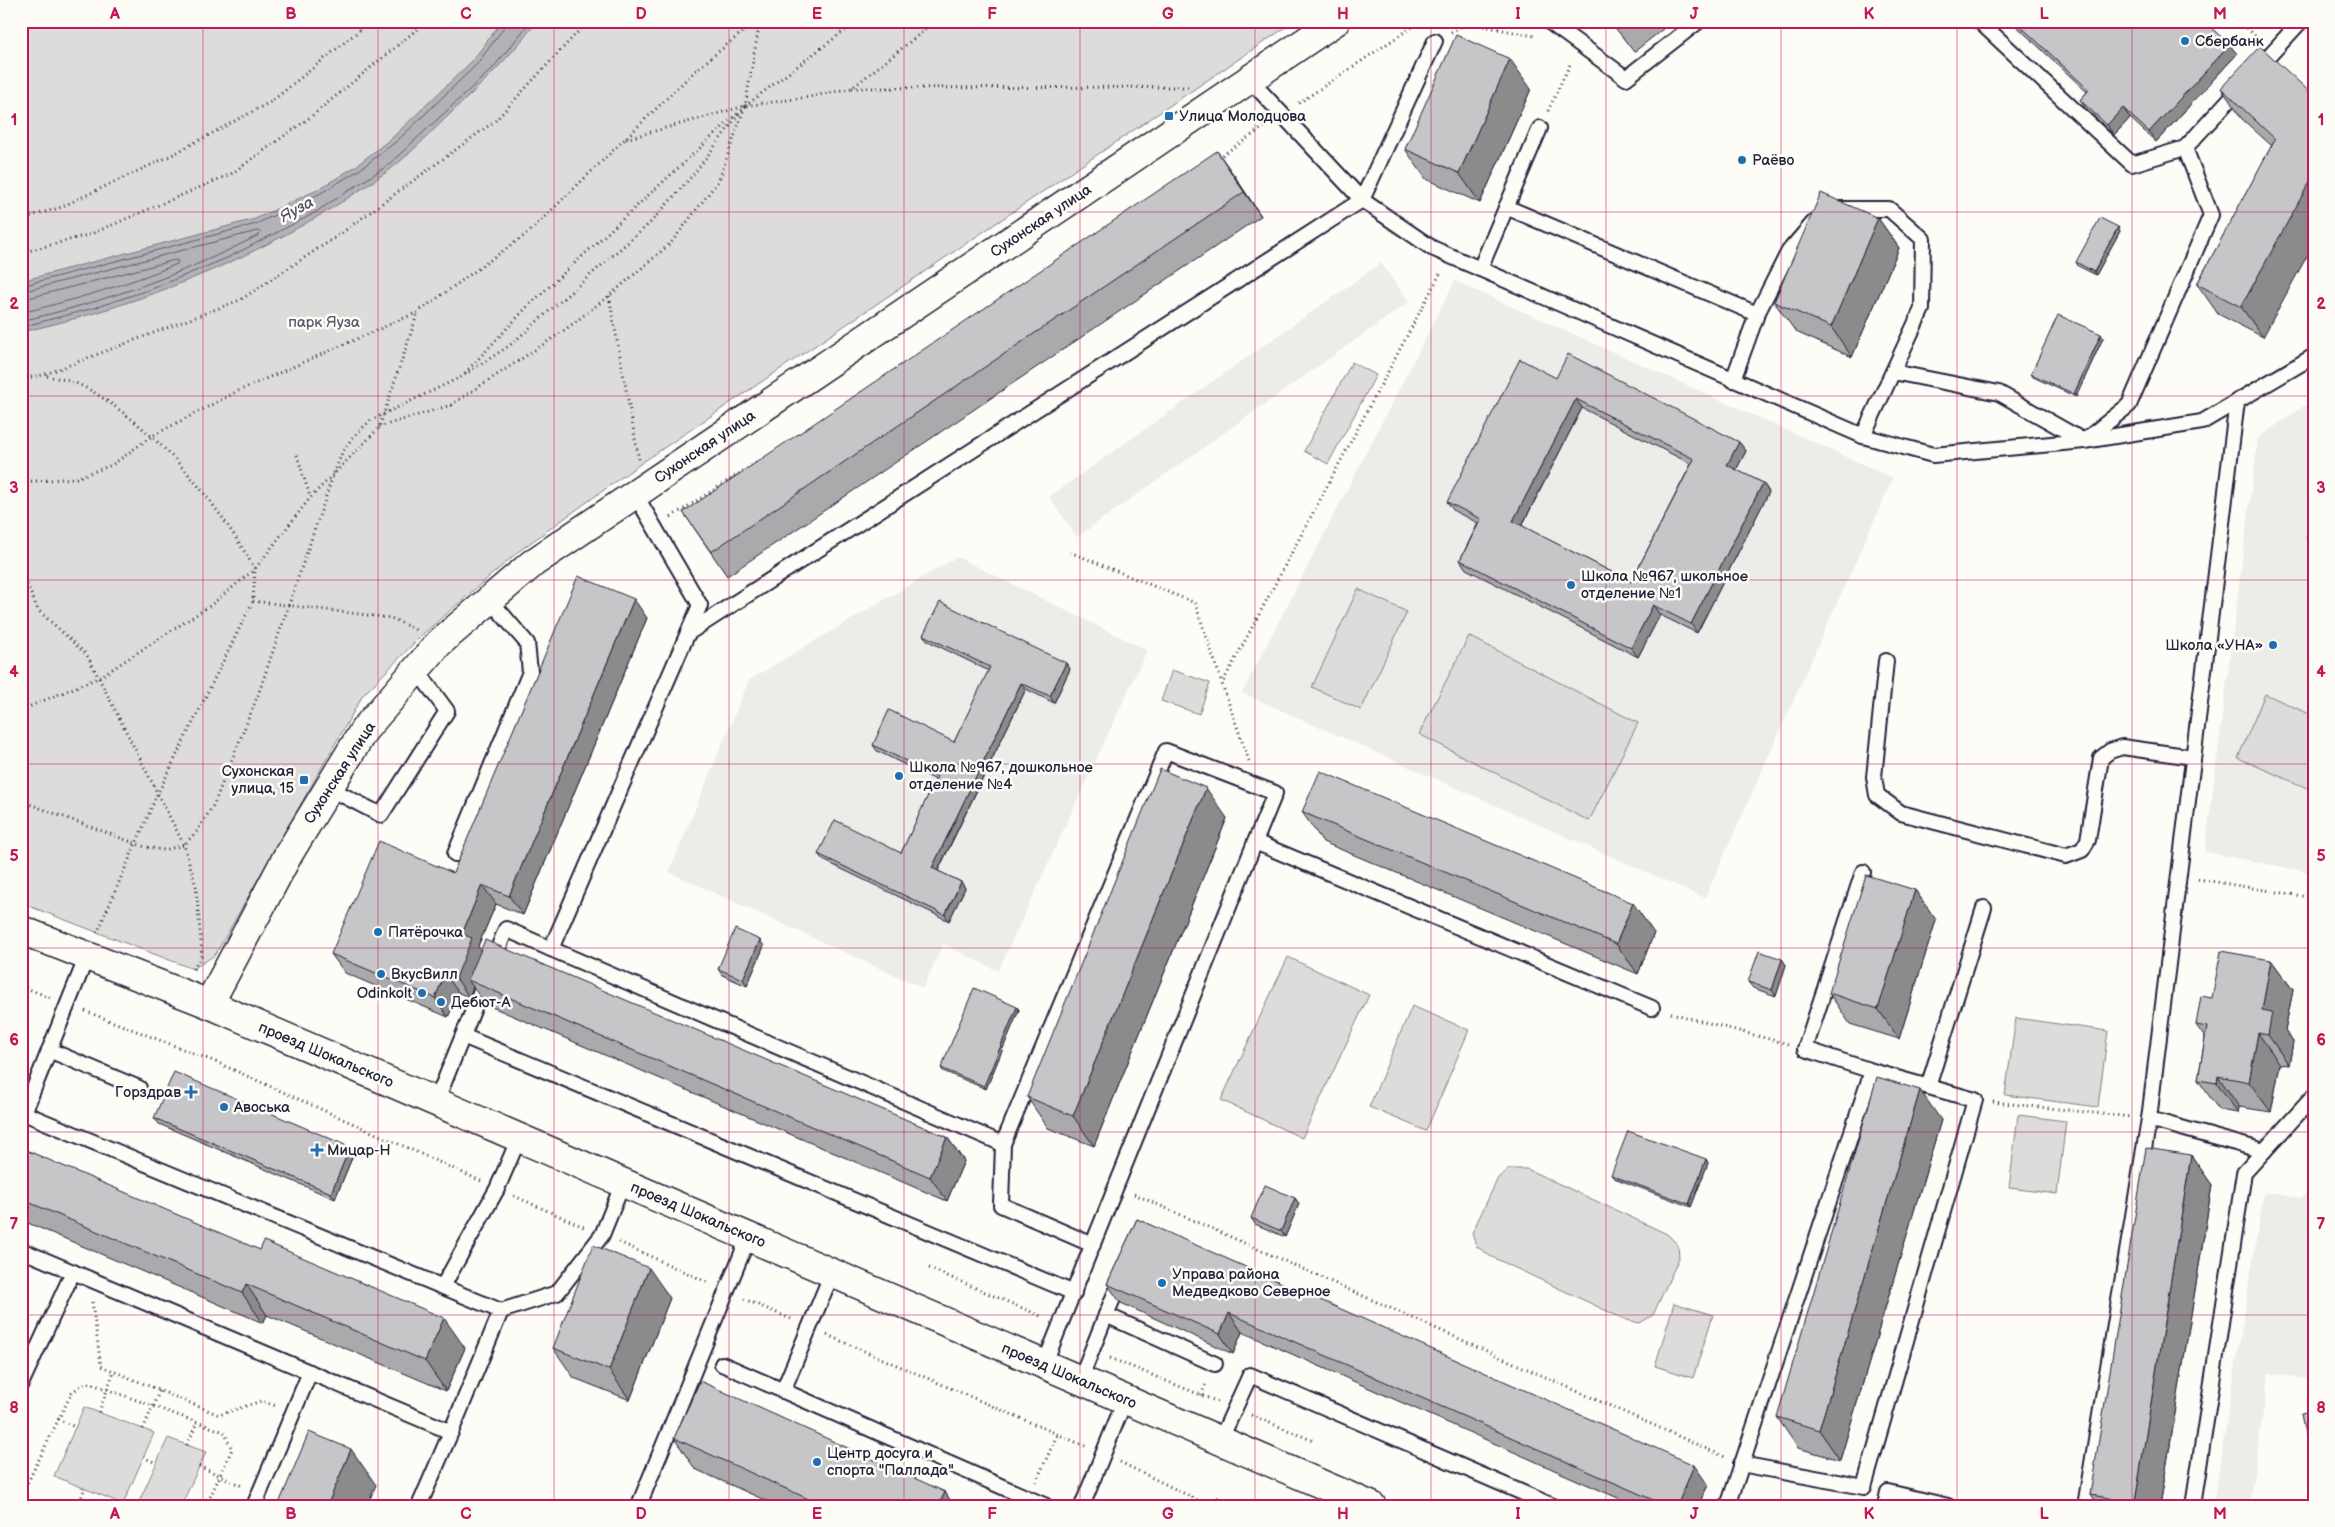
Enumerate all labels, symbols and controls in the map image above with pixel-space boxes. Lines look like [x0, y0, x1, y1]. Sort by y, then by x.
text: A [109, 5, 120, 24]
text: B [285, 5, 297, 24]
text: C [460, 5, 472, 24]
text: D [635, 5, 647, 24]
text: E [812, 5, 822, 24]
text: F [987, 5, 997, 24]
text: G [1162, 5, 1174, 24]
text: H [1337, 5, 1349, 24]
text: I [1515, 5, 1521, 24]
text: J [1690, 5, 1699, 24]
text: K [1864, 5, 1875, 24]
text: L [2039, 5, 2049, 24]
text: M [2213, 5, 2227, 24]
place label: Сбербанк [2195, 32, 2264, 51]
marker: Сбербанк [2179, 35, 2191, 47]
place label: Улица Молодцова [1179, 107, 1306, 126]
marker: Улица Молодцова [1163, 110, 1175, 122]
text: 1 [11, 111, 17, 130]
text: 1 [2318, 111, 2324, 130]
place label: Раёво [1752, 151, 1794, 170]
marker: Раёво [1736, 154, 1748, 166]
street label: Сухонская улица [987, 180, 1095, 262]
water label: Яуза [276, 193, 317, 227]
text: 2 [9, 295, 19, 314]
text: 2 [2316, 295, 2326, 314]
park label: парк Яуза [288, 313, 360, 332]
street label: Сухонская улица [651, 406, 759, 488]
text: 3 [9, 479, 19, 498]
text: 3 [2316, 479, 2326, 498]
place label: Школа №967, школьное отделение №1 [1581, 567, 1748, 603]
marker: Школа №967, школьное отделение №1 [1565, 579, 1577, 591]
place label: Школа «УНА» [2165, 636, 2263, 655]
marker: Школа «УНА» [2267, 639, 2279, 651]
text: 4 [9, 663, 19, 682]
text: 4 [2316, 663, 2326, 682]
street label: Сухонская улица [300, 718, 380, 828]
place label: Школа №967, дошкольное отделение №4 [909, 758, 1093, 794]
place label: Сухонская улица, 15 [222, 762, 294, 798]
marker: Школа №967, дошкольное отделение №4 [893, 770, 905, 782]
marker: Сухонская улица, 15 [298, 774, 310, 786]
text: 5 [9, 847, 19, 866]
text: 5 [2316, 847, 2326, 866]
place label: Пятёрочка [388, 923, 463, 942]
marker: Пятёрочка [372, 926, 384, 938]
place label: ВкусВилл [391, 965, 458, 984]
marker: ВкусВилл [375, 968, 387, 980]
place label: Odinkolt [357, 984, 412, 1003]
marker: Odinkolt [416, 987, 428, 999]
place label: Дебют-А [451, 993, 512, 1012]
marker: Дебют-А [435, 996, 447, 1008]
street label: проезд Шокальского [256, 1018, 397, 1092]
text: 6 [9, 1031, 19, 1050]
text: 6 [2316, 1031, 2326, 1050]
place label: Горздрав [115, 1083, 181, 1102]
marker: Горздрав [185, 1086, 197, 1098]
place label: Авоська [233, 1098, 290, 1117]
marker: Авоська [218, 1101, 230, 1113]
place label: Мицар-Н [327, 1141, 391, 1160]
marker: Мицар-Н [311, 1144, 323, 1156]
street label: проезд Шокальского [628, 1178, 769, 1252]
text: 7 [10, 1215, 19, 1234]
text: 7 [2317, 1215, 2326, 1234]
place label: Управа района Медведково Северное [1172, 1265, 1330, 1301]
marker: Управа района Медведково Северное [1156, 1277, 1168, 1289]
street label: проезд Шокальского [999, 1339, 1140, 1413]
text: 8 [9, 1399, 19, 1418]
text: 8 [2316, 1399, 2326, 1418]
place label: Центр досуга и спорта "Паллада" [827, 1444, 954, 1480]
marker: Центр досуга и спорта "Паллада" [811, 1456, 823, 1468]
text: A [109, 1505, 120, 1524]
text: B [285, 1505, 297, 1524]
text: C [460, 1505, 472, 1524]
text: D [635, 1505, 647, 1524]
text: E [812, 1505, 822, 1524]
text: F [987, 1505, 997, 1524]
text: G [1162, 1505, 1174, 1524]
text: H [1337, 1505, 1349, 1524]
text: I [1515, 1505, 1521, 1524]
text: J [1690, 1505, 1699, 1524]
text: K [1864, 1505, 1875, 1524]
text: L [2039, 1505, 2049, 1524]
text: M [2213, 1505, 2227, 1524]

